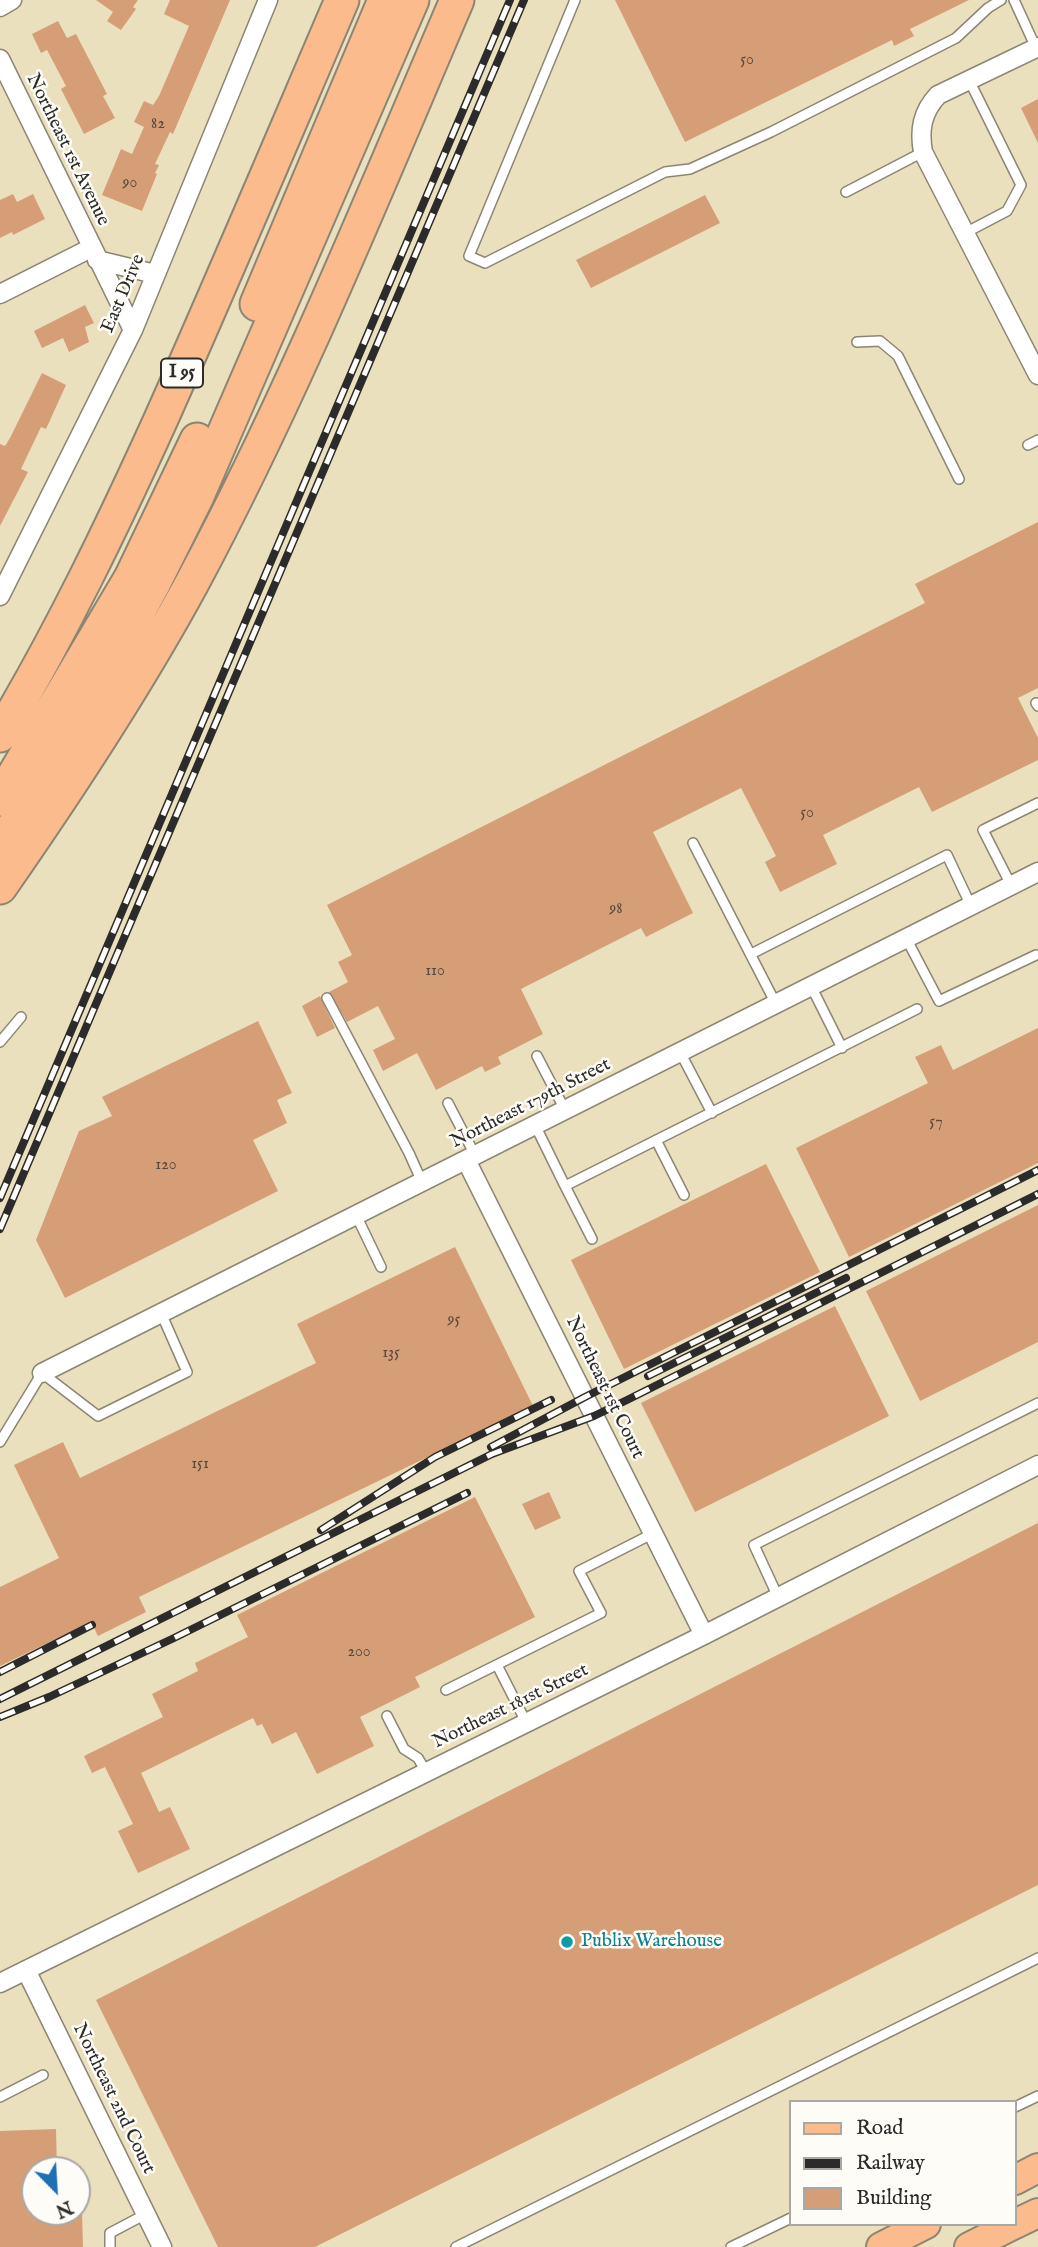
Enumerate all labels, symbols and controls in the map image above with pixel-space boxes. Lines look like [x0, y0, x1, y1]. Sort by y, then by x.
house number: 50 [740, 51, 754, 71]
street label: Northeast 1st Avenue [20, 70, 114, 230]
house number: 82 [151, 115, 165, 135]
house number: 90 [123, 174, 137, 194]
street label: East Drive [97, 251, 151, 337]
road number: I 95 [161, 358, 203, 388]
house number: 50 [800, 804, 814, 824]
house number: 98 [609, 900, 623, 920]
house number: 110 [425, 962, 445, 982]
street label: Northeast 179th Street [447, 1054, 615, 1154]
house number: 57 [929, 1113, 943, 1133]
house number: 120 [155, 1156, 177, 1176]
house number: 95 [448, 1311, 460, 1331]
street label: Northeast 1st Court [560, 1313, 648, 1463]
house number: 135 [382, 1344, 400, 1364]
house number: 151 [191, 1455, 209, 1475]
house number: 200 [347, 1643, 371, 1663]
street label: Northeast 181st Street [430, 1659, 592, 1755]
place label: Publix Warehouse [581, 1931, 722, 1953]
marker: Publix Warehouse [559, 1934, 575, 1950]
street label: Northeast 2nd Court [67, 2020, 159, 2178]
legend [790, 2100, 1017, 2226]
text: Road [856, 2115, 903, 2142]
text: Railway [856, 2150, 925, 2177]
north arrow [21, 2156, 91, 2226]
text: Building [856, 2185, 931, 2212]
text: N [51, 2194, 76, 2223]

